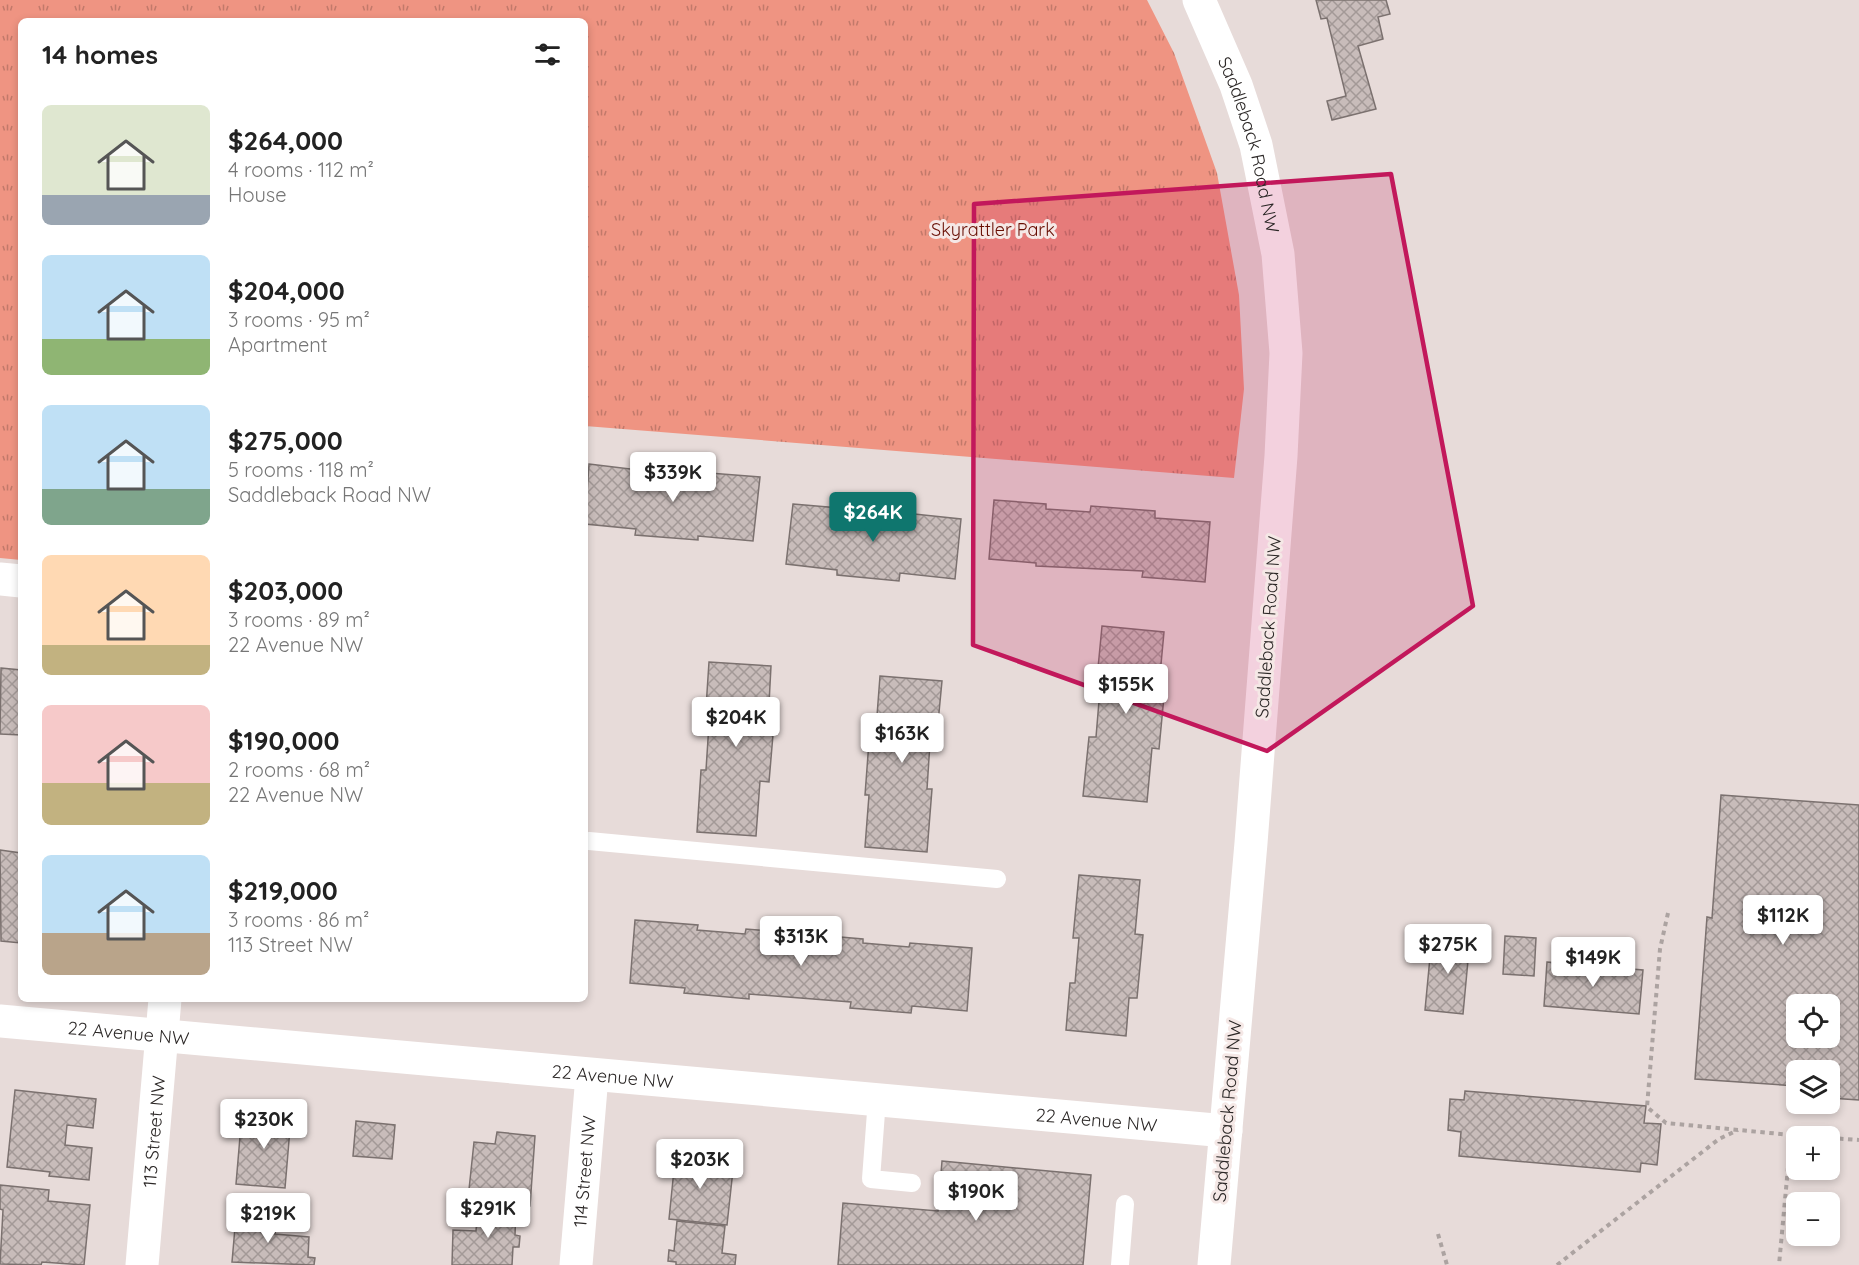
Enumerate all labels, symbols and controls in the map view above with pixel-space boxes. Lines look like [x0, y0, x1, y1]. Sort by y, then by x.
text: 14 homes [42, 38, 158, 71]
icon: filters [531, 38, 564, 71]
street label: Saddleback Road NW [1213, 53, 1285, 235]
text: $264,000 [228, 124, 343, 157]
icon: home [90, 129, 162, 201]
text: 4 rooms · 112 m² [228, 157, 374, 182]
text: House [228, 182, 287, 207]
park label: Skyrattler Park [931, 218, 1055, 241]
text: $204,000 [228, 274, 345, 307]
icon: home [90, 279, 162, 351]
text: 3 rooms · 95 m² [228, 307, 370, 332]
text: Apartment [228, 332, 328, 357]
text: $275,000 [228, 424, 343, 457]
icon: home [90, 429, 162, 501]
pin: $339K [631, 452, 715, 503]
text: 5 rooms · 118 m² [228, 457, 374, 482]
text: $339K [644, 459, 702, 484]
text: Saddleback Road NW [228, 482, 431, 507]
pin: $264K [831, 492, 915, 543]
text: $264K [843, 499, 903, 524]
street label: Saddleback Road NW [1250, 535, 1286, 719]
text: $203,000 [228, 574, 343, 607]
icon: home [90, 579, 162, 651]
text: 3 rooms · 89 m² [228, 607, 370, 632]
text: 22 Avenue NW [228, 632, 363, 657]
pin: $155K [1084, 664, 1168, 715]
text: $155K [1098, 671, 1154, 696]
pin: $204K [694, 697, 778, 748]
text: $204K [706, 704, 766, 729]
pin: $163K [860, 713, 944, 764]
text: $163K [875, 720, 929, 745]
text: $190,000 [228, 724, 339, 757]
icon: home [90, 729, 162, 801]
text: 2 rooms · 68 m² [228, 757, 370, 782]
text: 22 Avenue NW [228, 782, 363, 807]
text: $219,000 [228, 874, 338, 907]
icon: home [90, 879, 162, 951]
pin: $112K [1741, 895, 1825, 946]
text: $112K [1757, 902, 1809, 927]
text: 3 rooms · 86 m² [228, 907, 369, 932]
pin: $313K [759, 916, 843, 967]
text: $313K [774, 923, 828, 948]
pin: $275K [1406, 924, 1490, 975]
text: $275K [1419, 931, 1477, 956]
text: 113 Street NW [228, 932, 353, 957]
pin: $149K [1551, 937, 1635, 988]
text: $149K [1565, 944, 1621, 969]
map controls [1786, 994, 1840, 1246]
button: locate [1786, 994, 1840, 1048]
street label: 22 Avenue NW [67, 1016, 190, 1049]
street label: Saddleback Road NW [1208, 1019, 1246, 1203]
street label: 22 Avenue NW [551, 1059, 674, 1093]
button: layers [1786, 1060, 1840, 1114]
street label: 113 Street NW [137, 1075, 170, 1188]
pin: $230K [222, 1099, 306, 1150]
street label: 22 Avenue NW [1035, 1102, 1158, 1136]
text: $230K [234, 1106, 294, 1131]
street label: 114 Street NW [568, 1114, 600, 1228]
button: + [1786, 1126, 1840, 1180]
pin: $203K [658, 1139, 742, 1190]
text: $203K [670, 1146, 730, 1171]
pin: $190K [934, 1171, 1018, 1222]
text: $190K [948, 1178, 1004, 1203]
pin: $291K [446, 1188, 530, 1239]
button: − [1786, 1192, 1840, 1246]
pin: $219K [226, 1193, 310, 1244]
text: $291K [460, 1195, 516, 1220]
text: $219K [240, 1200, 296, 1225]

